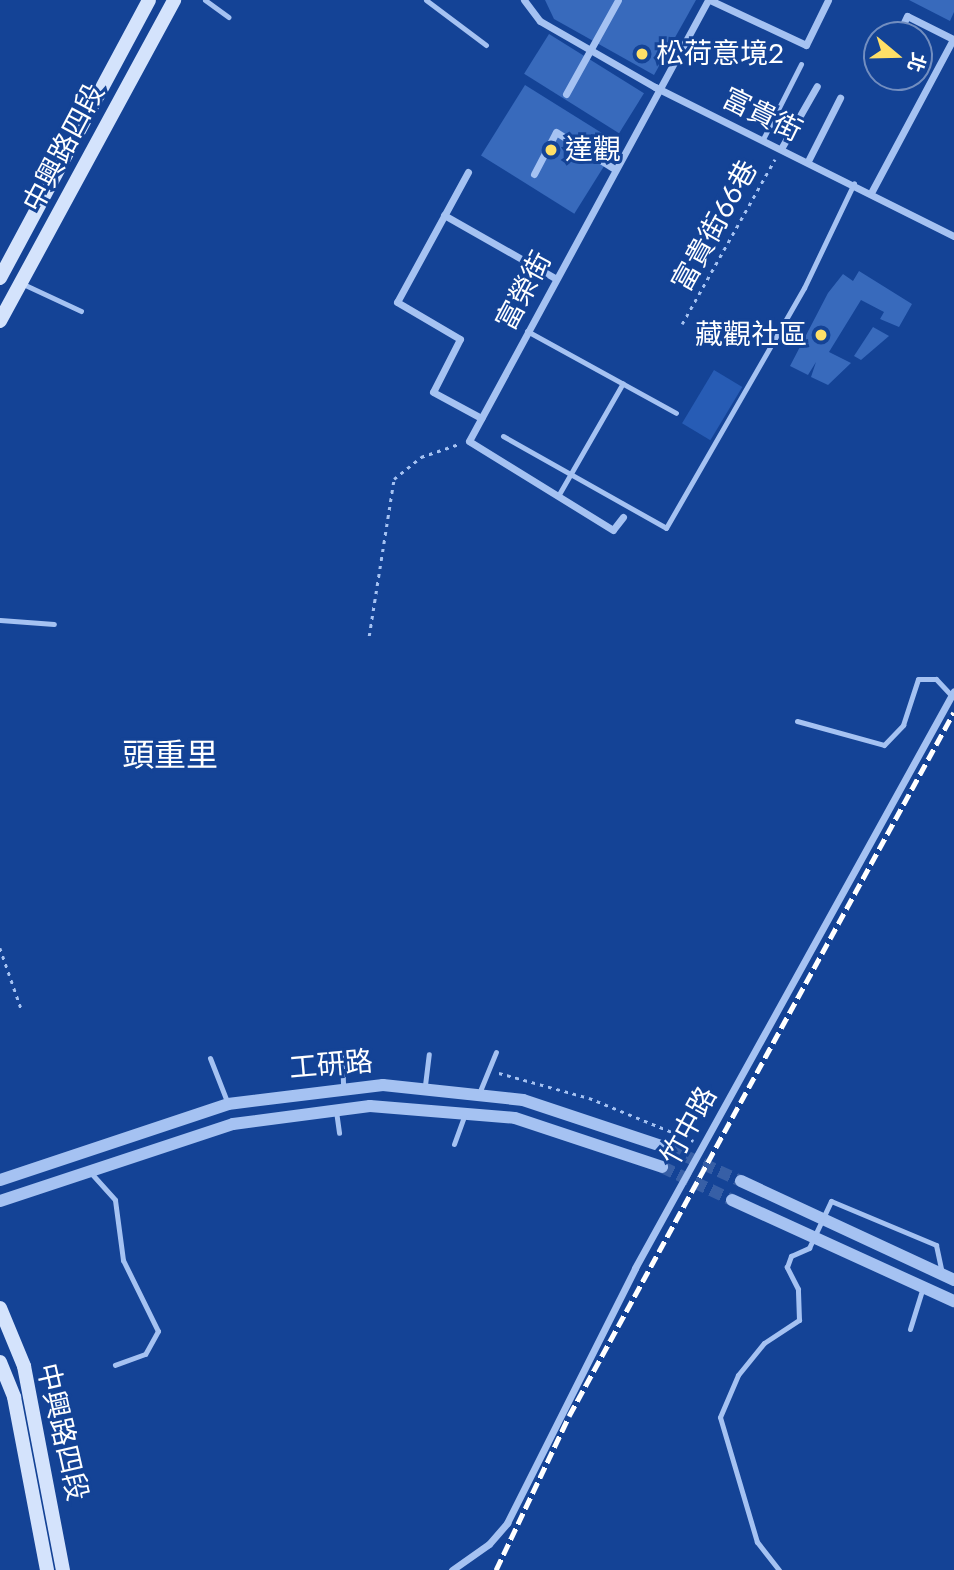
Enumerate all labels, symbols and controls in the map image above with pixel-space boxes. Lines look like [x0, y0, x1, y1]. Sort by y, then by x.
north arrow [863, 21, 933, 91]
place label: 松荷意境2 [656, 37, 784, 71]
marker: 松荷意境2 [634, 46, 650, 62]
text: 北 [901, 49, 932, 76]
street label: 中興路四段 [16, 78, 112, 218]
street label: 富貴街 [717, 81, 807, 149]
place label: 達觀 [565, 133, 621, 167]
marker: 達觀 [543, 142, 559, 158]
street label: 富貴街66巷 [665, 155, 765, 297]
street label: 富榮街 [489, 246, 559, 336]
place label: 藏觀社區 [695, 318, 807, 352]
marker: 藏觀社區 [813, 327, 829, 343]
district label: 頭重里 [122, 736, 218, 774]
street label: 工研路 [288, 1045, 374, 1085]
street label: 竹中路 [654, 1081, 724, 1171]
street label: 中興路四段 [30, 1360, 94, 1504]

